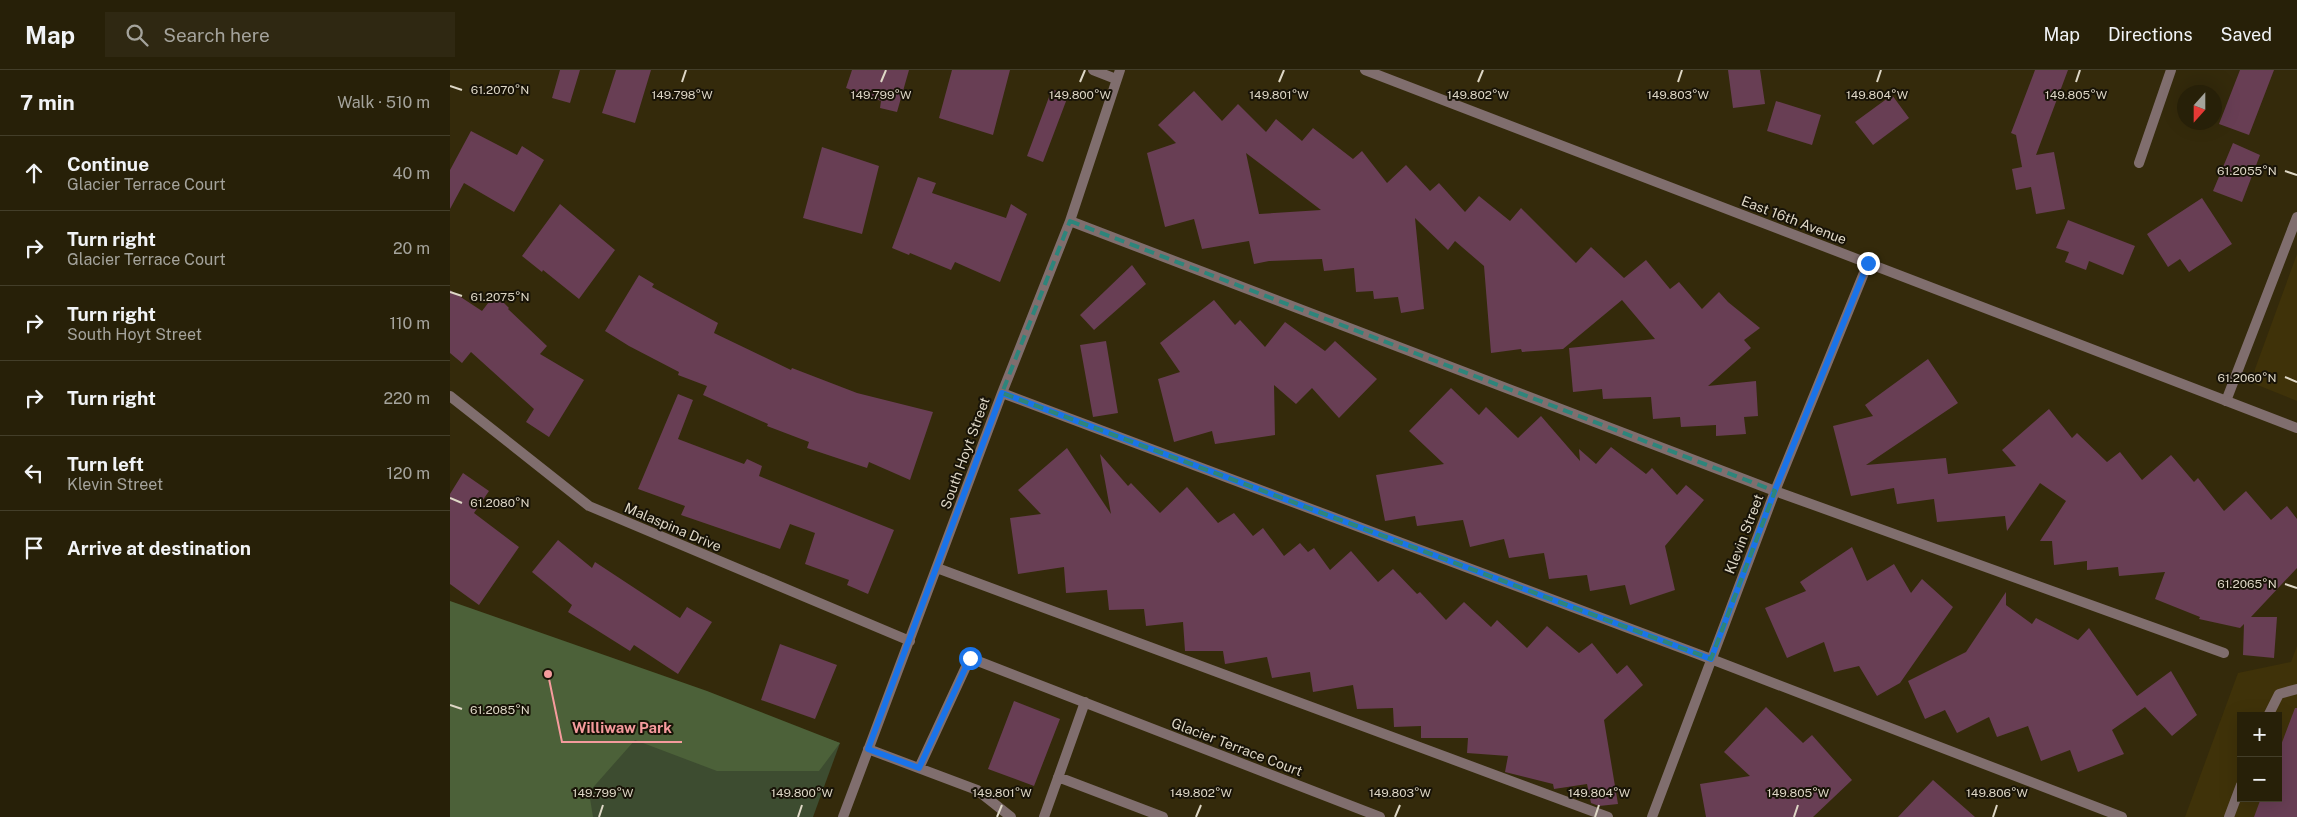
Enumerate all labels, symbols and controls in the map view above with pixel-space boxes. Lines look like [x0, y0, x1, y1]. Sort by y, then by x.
search box [105, 12, 455, 57]
text: Map [25, 21, 75, 49]
icon: search [123, 21, 151, 49]
text: Search here [163, 24, 270, 46]
text: Map [2043, 24, 2080, 45]
text: Directions [2108, 24, 2193, 45]
text: Saved [2221, 24, 2272, 45]
text: 61.2070°N [471, 83, 529, 97]
north arrow [2177, 85, 2222, 130]
text: 149.798°W [651, 88, 713, 102]
text: 149.799°W [851, 88, 912, 102]
text: 149.800°W [1049, 88, 1112, 102]
text: 149.801°W [1249, 88, 1309, 102]
text: 149.802°W [1447, 88, 1509, 102]
text: 149.803°W [1647, 88, 1710, 102]
text: 149.804°W [1846, 88, 1909, 102]
text: 149.805°W [2045, 88, 2108, 102]
text: 7 min [20, 90, 75, 115]
text: Walk · 510 m [337, 93, 430, 112]
text: Continue [67, 153, 149, 175]
icon: ahead [20, 159, 48, 187]
text: 40 m [392, 164, 430, 183]
text: 61.2055°N [2217, 164, 2277, 178]
text: Glacier Terrace Court [67, 175, 226, 194]
street label: East 16th Avenue [1739, 193, 1849, 247]
text: Turn right [67, 228, 156, 250]
icon: right [20, 234, 48, 262]
text: 20 m [393, 239, 430, 258]
text: Glacier Terrace Court [67, 250, 226, 269]
route end [1857, 252, 1880, 275]
text: 61.2075°N [470, 290, 530, 304]
text: Turn right [67, 303, 156, 325]
icon: right [20, 309, 48, 337]
text: 110 m [389, 314, 430, 333]
text: South Hoyt Street [67, 325, 202, 344]
text: 61.2060°N [2217, 371, 2277, 385]
icon: right [20, 384, 48, 412]
text: Turn right [67, 387, 156, 409]
text: 220 m [383, 389, 430, 408]
street label: South Hoyt Street [937, 395, 993, 511]
text: Turn left [67, 453, 144, 475]
icon: left [20, 459, 48, 487]
text: 120 m [386, 464, 430, 483]
text: Klevin Street [67, 475, 163, 494]
street label: Klevin Street [1721, 492, 1767, 576]
text: 61.2080°N [470, 496, 530, 510]
street label: Malaspina Drive [622, 499, 724, 555]
icon: arrive [20, 534, 48, 562]
text: Arrive at destination [67, 537, 251, 559]
text: 61.2065°N [2217, 577, 2277, 591]
route start [959, 647, 982, 670]
text: 61.2085°N [470, 703, 530, 717]
callout: Williwaw Park [562, 712, 682, 742]
map controls [2237, 712, 2282, 802]
button: + [2237, 712, 2282, 757]
street label: Glacier Terrace Court [1169, 715, 1305, 779]
text: Williwaw Park [572, 719, 672, 736]
button: − [2237, 757, 2282, 802]
text: 149.799°W [573, 786, 634, 800]
text: 149.800°W [771, 786, 834, 800]
text: 149.801°W [972, 786, 1032, 800]
text: 149.802°W [1170, 786, 1232, 800]
text: 149.803°W [1369, 786, 1432, 800]
text: 149.804°W [1568, 786, 1631, 800]
text: 149.805°W [1767, 786, 1830, 800]
text: 149.806°W [1966, 786, 2029, 800]

